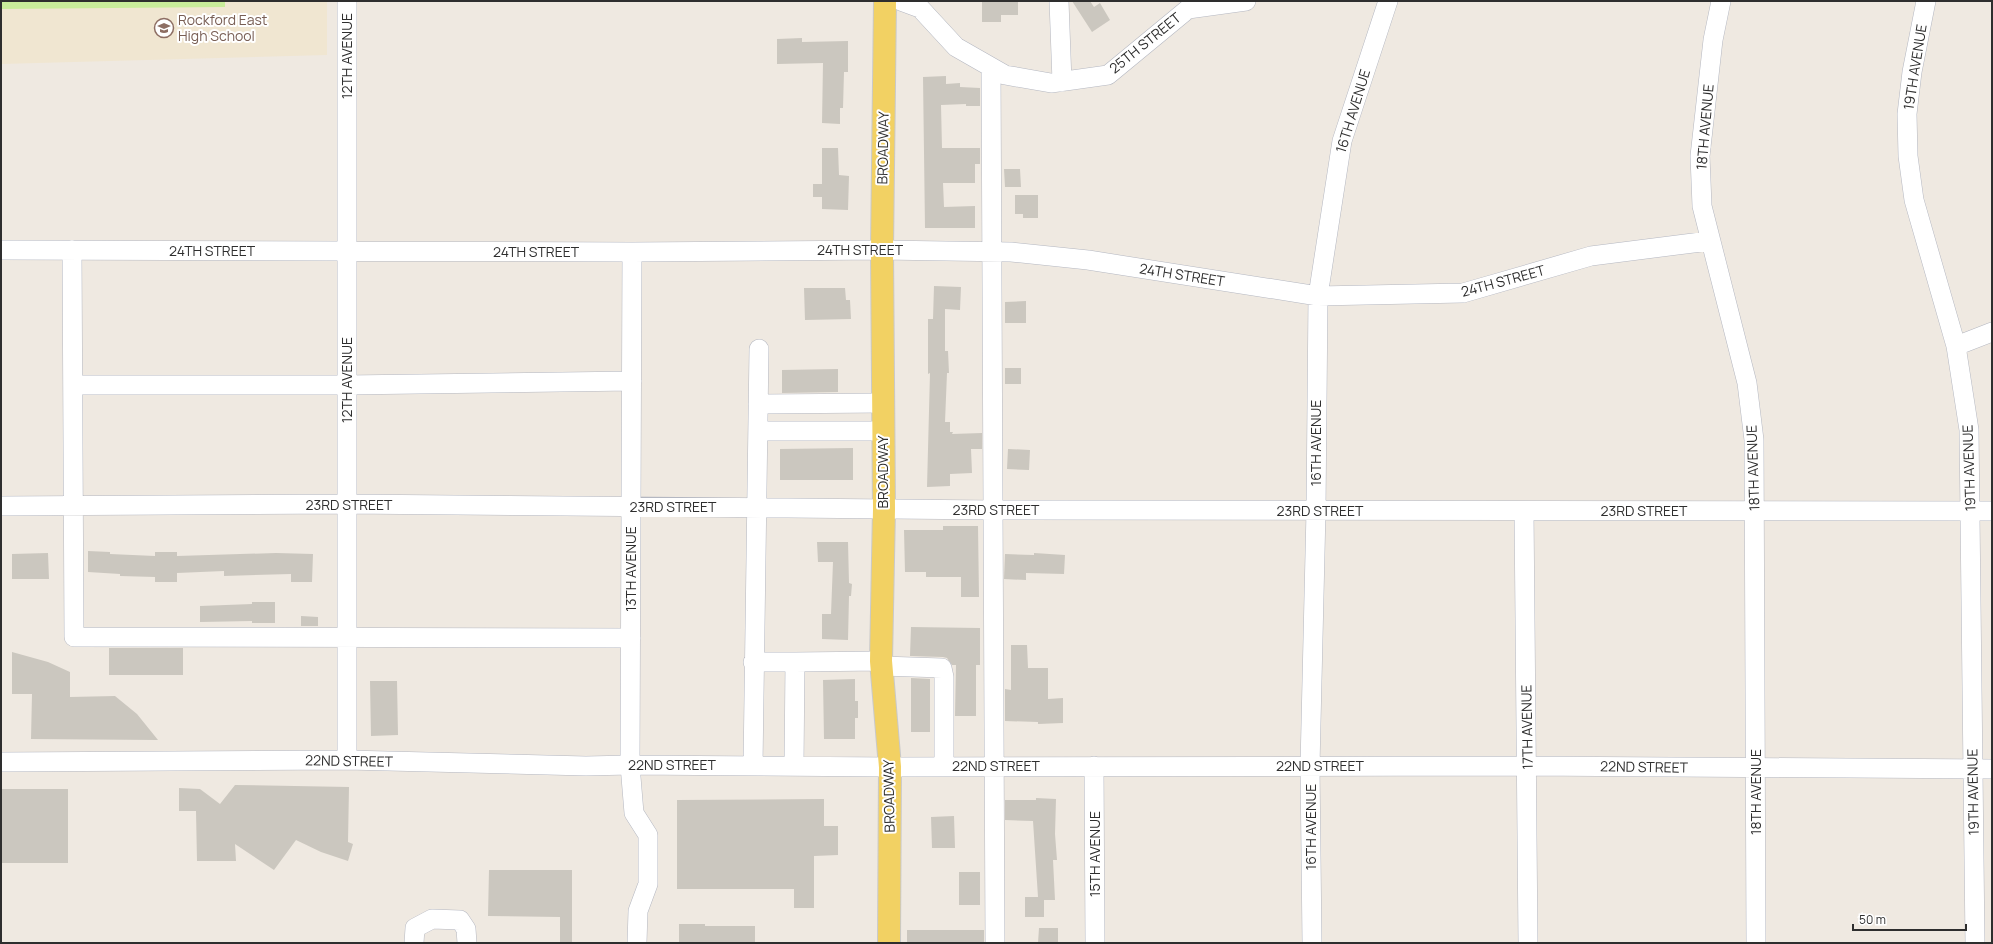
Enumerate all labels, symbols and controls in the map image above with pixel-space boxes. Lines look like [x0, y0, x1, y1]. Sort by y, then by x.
street label: 25TH STREET [1105, 7, 1185, 77]
place label: Rockford East High School [178, 10, 268, 45]
street label: 12TH AVENUE [337, 13, 356, 99]
school or university icon: Rockford East High School [153, 17, 175, 39]
street label: 19TH AVENUE [1898, 23, 1931, 111]
street label: 16TH AVENUE [1331, 67, 1374, 155]
street label: 18TH AVENUE [1691, 83, 1718, 171]
street label: BROADWAY [872, 111, 893, 185]
street label: 24TH STREET [817, 240, 904, 259]
street label: 24TH STREET [169, 241, 256, 260]
street label: 24TH STREET [493, 242, 580, 261]
street label: 24TH STREET [1138, 258, 1227, 291]
street label: 24TH STREET [1459, 260, 1547, 301]
street label: 12TH AVENUE [337, 337, 356, 423]
street label: 16TH AVENUE [1306, 400, 1325, 486]
street label: 19TH AVENUE [1957, 424, 1980, 512]
street label: 18TH AVENUE [1742, 425, 1763, 511]
street label: BROADWAY [873, 435, 892, 509]
street label: 23RD STREET [306, 495, 393, 514]
street label: 23RD STREET [630, 497, 717, 516]
street label: 23RD STREET [953, 500, 1040, 519]
street label: 23RD STREET [1277, 501, 1364, 520]
street label: 23RD STREET [1601, 501, 1688, 520]
street label: 13TH AVENUE [621, 526, 640, 612]
street label: 17TH AVENUE [1516, 684, 1537, 770]
street label: 18TH AVENUE [1746, 749, 1765, 835]
street label: 19TH AVENUE [1962, 749, 1983, 835]
street label: 22ND STREET [305, 750, 394, 771]
street label: 22ND STREET [628, 755, 717, 774]
street label: 22ND STREET [952, 756, 1041, 775]
street label: 22ND STREET [1276, 756, 1365, 775]
street label: 22ND STREET [1600, 756, 1689, 777]
street label: BROADWAY [878, 759, 899, 833]
street label: 16TH AVENUE [1301, 784, 1320, 870]
street label: 15TH AVENUE [1085, 811, 1104, 897]
scale bar [1853, 906, 1966, 932]
text: 50 m [1859, 911, 1886, 928]

